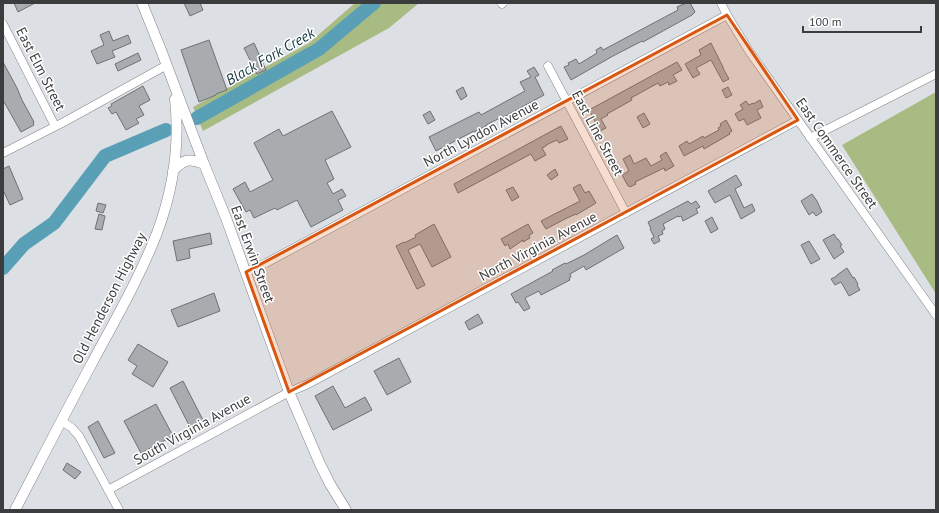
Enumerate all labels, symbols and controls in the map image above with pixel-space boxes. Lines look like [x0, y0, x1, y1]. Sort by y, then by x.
scale bar [803, 8, 921, 34]
text: 100 m [809, 14, 842, 29]
water label: Black Fork Creek [222, 22, 319, 89]
street label: East Elm Street [12, 24, 70, 114]
street label: East Line Street [568, 87, 628, 179]
street label: East Commerce Street [792, 94, 882, 212]
street label: North Lyndon Avenue [420, 95, 542, 171]
street label: East Erwin Street [227, 203, 279, 305]
street label: North Virginia Avenue [476, 207, 600, 285]
street label: Old Henderson Highway [68, 229, 150, 367]
street label: South Virginia Avenue [130, 389, 254, 469]

